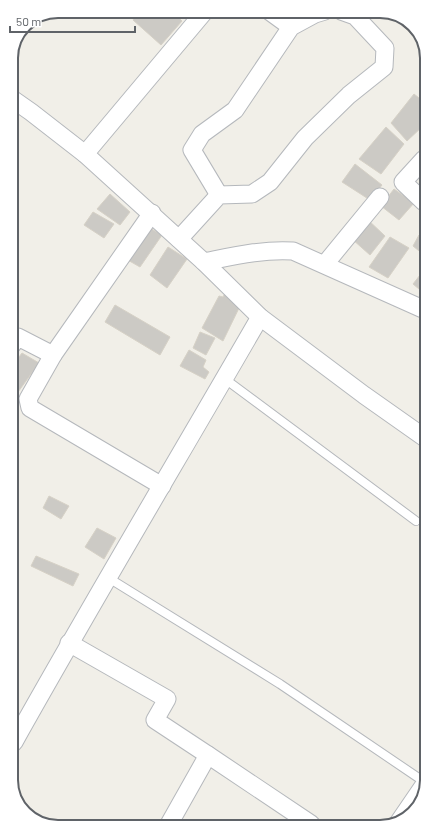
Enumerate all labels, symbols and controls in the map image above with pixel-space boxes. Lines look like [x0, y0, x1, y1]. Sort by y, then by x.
scale bar [10, 8, 135, 34]
text: 50 m [16, 14, 41, 28]

